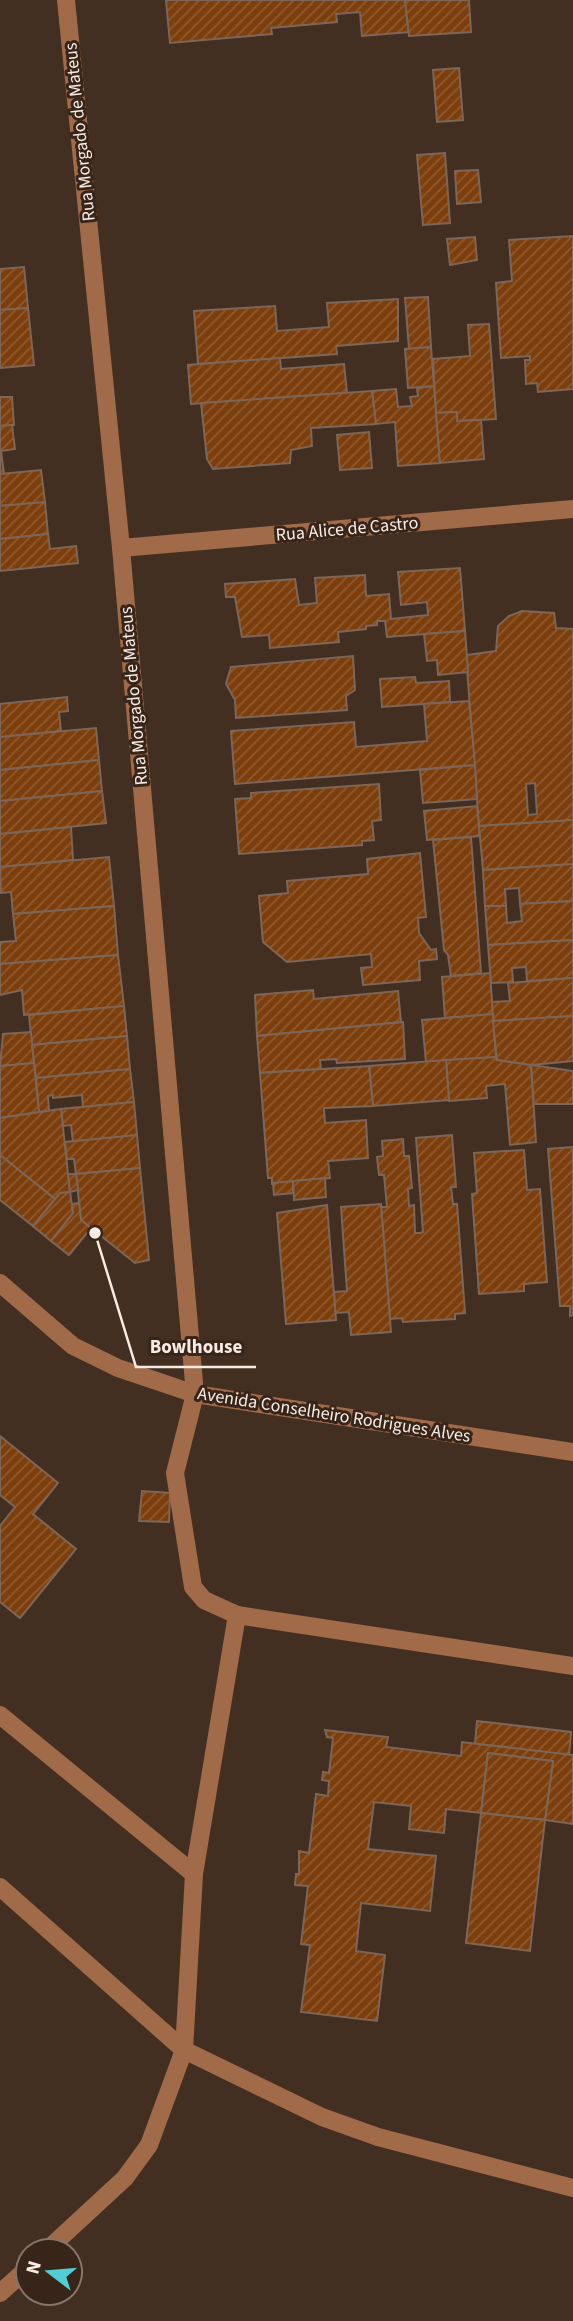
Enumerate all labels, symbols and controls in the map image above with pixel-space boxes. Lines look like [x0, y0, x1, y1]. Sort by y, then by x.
street label: Rua Morgado de Mateus [58, 42, 102, 222]
street label: Rua Alice de Castro [275, 510, 419, 548]
street label: Rua Morgado de Mateus [114, 606, 154, 786]
callout: Bowlhouse [136, 1327, 256, 1367]
text: Bowlhouse [150, 1334, 242, 1361]
street label: Avenida Conselheiro Rodrigues Alves [196, 1381, 472, 1449]
north arrow [14, 2237, 84, 2307]
text: N [19, 2258, 49, 2278]

